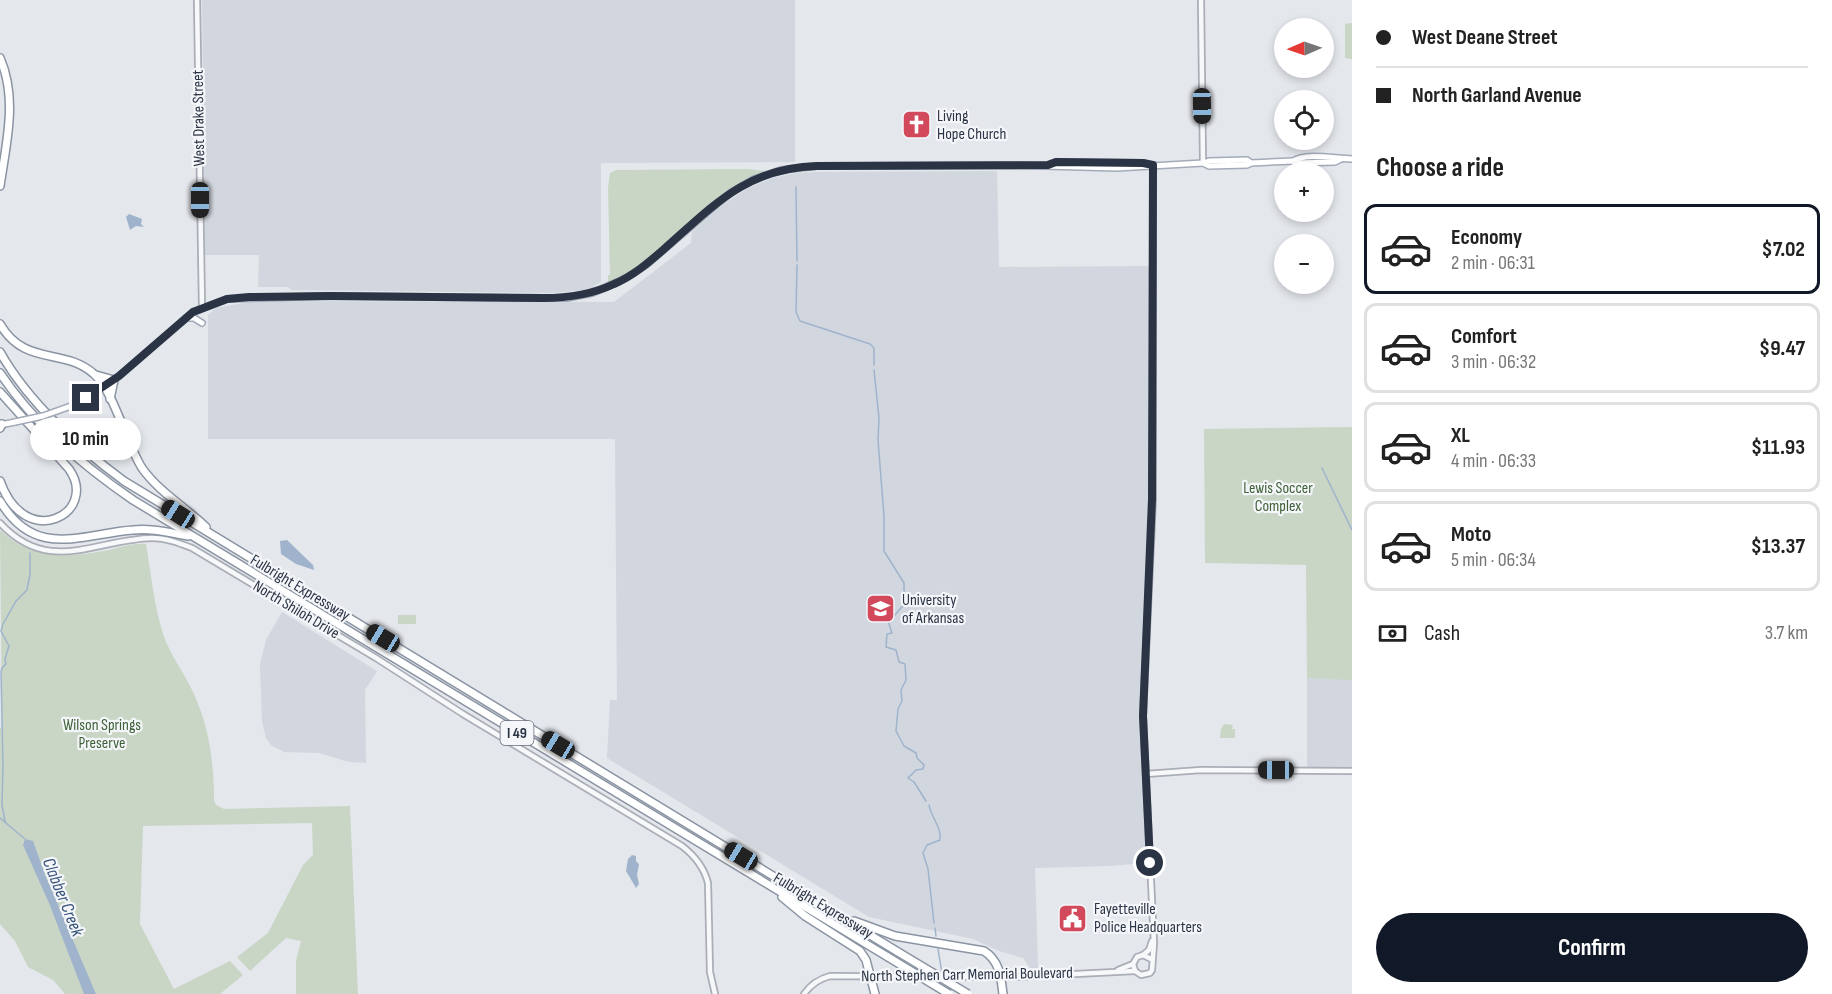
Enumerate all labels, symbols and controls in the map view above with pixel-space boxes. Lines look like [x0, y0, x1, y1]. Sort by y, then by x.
north arrow [1274, 18, 1334, 78]
map controls [1274, 18, 1334, 294]
text: West Deane Street [1412, 24, 1558, 51]
street label: West Drake Street [189, 69, 209, 167]
text: North Garland Avenue [1412, 82, 1582, 109]
car [1193, 88, 1211, 124]
button: locate [1274, 90, 1334, 150]
place label: Living Hope Church [937, 107, 1006, 144]
church icon: Living Hope Church [900, 109, 932, 141]
text: Choose a ride [1376, 152, 1504, 184]
button: + [1274, 162, 1334, 222]
car [191, 182, 209, 218]
icon: car [1379, 222, 1433, 276]
text: Economy [1451, 224, 1522, 251]
button: − [1274, 234, 1334, 294]
text: $7.02 [1762, 236, 1805, 263]
text: 2 min · 06:31 [1451, 251, 1535, 275]
icon: car [1379, 321, 1433, 375]
text: Comfort [1451, 323, 1517, 350]
text: $9.47 [1759, 335, 1805, 362]
text: 3 min · 06:32 [1451, 350, 1536, 374]
route end [72, 384, 99, 411]
callout: 10 min [31, 419, 142, 461]
icon: car [1379, 420, 1433, 474]
text: XL [1451, 422, 1470, 449]
text: 10 min [62, 427, 109, 451]
text: $11.93 [1751, 434, 1805, 461]
text: 4 min · 06:33 [1451, 449, 1536, 473]
park label: Lewis Soccer Complex [1243, 479, 1313, 516]
car [158, 497, 198, 531]
icon: car [1379, 519, 1433, 573]
text: Moto [1451, 521, 1491, 548]
text: $13.37 [1751, 533, 1805, 560]
text: 5 min · 06:34 [1451, 548, 1536, 572]
street label: Fulbright Expressway [247, 551, 353, 625]
street label: North Shiloh Drive [249, 577, 343, 643]
place label: University of Arkansas [902, 591, 964, 628]
school or university icon: University of Arkansas [865, 593, 897, 625]
icon: cash [1376, 617, 1409, 650]
text: Cash [1424, 620, 1460, 647]
car [363, 621, 403, 655]
text: 3.7 km [1765, 621, 1808, 645]
park label: Wilson Springs Preserve [63, 716, 141, 753]
road number: I 49 [500, 721, 534, 745]
car [538, 728, 578, 762]
car [1258, 761, 1294, 779]
car [721, 839, 761, 873]
route start [1136, 849, 1163, 876]
water label: Clabber Creek [38, 855, 89, 940]
street label: Fulbright Expressway [770, 869, 876, 943]
place label: Fayetteville Police Headquarters [1094, 900, 1202, 937]
public building icon: Fayetteville Police Headquarters [1057, 902, 1089, 934]
button: Confirm [1376, 913, 1808, 982]
street label: North Stephen Carr Memorial Boulevard [861, 964, 1073, 986]

